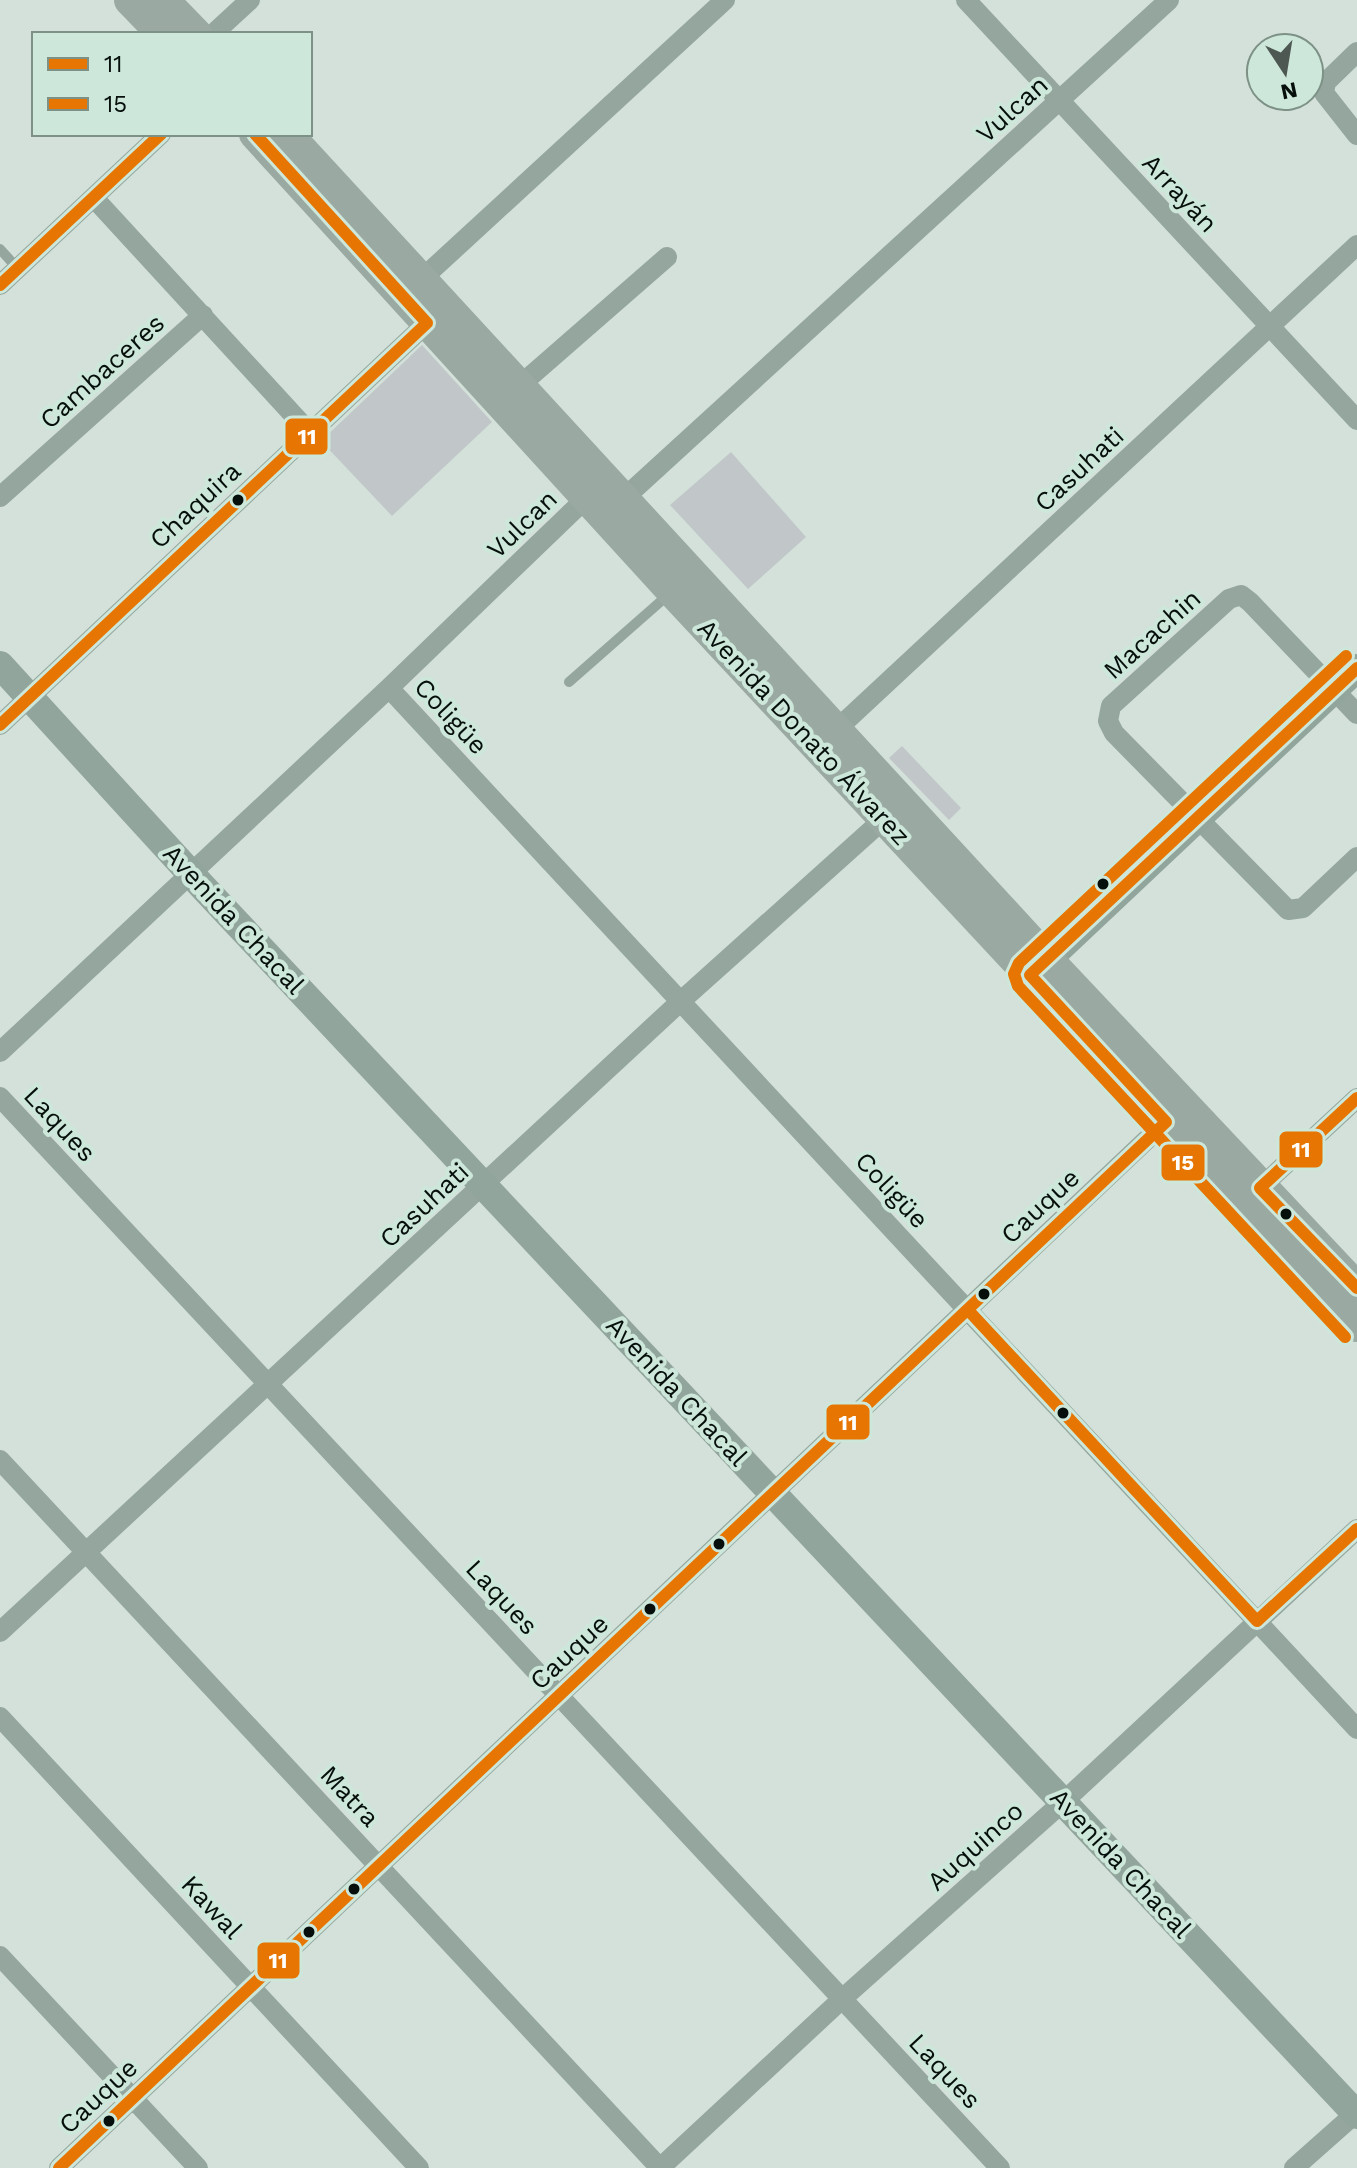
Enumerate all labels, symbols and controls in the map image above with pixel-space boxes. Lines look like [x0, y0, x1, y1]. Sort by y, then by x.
legend [32, 32, 312, 136]
north arrow [1245, 32, 1325, 112]
text: 11 [104, 50, 123, 78]
street label: Vulcan [970, 69, 1054, 149]
text: N [1278, 77, 1300, 105]
text: 15 [104, 90, 127, 118]
street label: Arrayán [1136, 148, 1224, 238]
street label: Cambaceres [34, 307, 170, 435]
line badge: 11 [284, 417, 329, 456]
street label: Casuhati [1028, 420, 1130, 518]
text: 11 [298, 424, 316, 449]
street label: Chaquira [143, 455, 247, 554]
street label: Vulcan [481, 484, 563, 564]
unlabelled marker [230, 492, 246, 508]
street label: Macachin [1097, 583, 1207, 685]
street label: Avenida Donato Álvarez [692, 613, 916, 851]
street label: Coligüe [408, 672, 494, 760]
street label: Avenida Chacal [157, 838, 311, 1000]
unlabelled marker [1095, 876, 1111, 892]
street label: Laques [18, 1080, 102, 1168]
line badge: 11 [1278, 1130, 1324, 1169]
text: 11 [1292, 1137, 1310, 1162]
line badge: 15 [1160, 1143, 1206, 1182]
street label: Coligüe [849, 1146, 935, 1234]
text: 15 [1172, 1150, 1194, 1175]
street label: Casuhati [373, 1156, 475, 1254]
street label: Cauque [995, 1162, 1085, 1250]
unlabelled marker [1278, 1206, 1294, 1222]
unlabelled marker [976, 1286, 992, 1302]
street label: Avenida Chacal [600, 1310, 754, 1472]
line badge: 11 [825, 1403, 871, 1441]
unlabelled marker [1055, 1405, 1071, 1421]
text: 11 [839, 1410, 857, 1435]
unlabelled marker [711, 1536, 727, 1552]
street label: Laques [460, 1553, 544, 1641]
unlabelled marker [642, 1601, 658, 1617]
street label: Cauque [524, 1608, 614, 1696]
street label: Matra [314, 1759, 386, 1833]
street label: Avenida Chacal [1044, 1782, 1198, 1944]
street label: Auquinco [921, 1795, 1029, 1897]
street label: Kawal [175, 1869, 249, 1945]
unlabelled marker [346, 1881, 362, 1897]
unlabelled marker [301, 1924, 317, 1940]
line badge: 11 [256, 1941, 301, 1980]
text: 11 [269, 1948, 287, 1973]
street label: Laques [903, 2027, 987, 2115]
street label: Cauque [53, 2052, 143, 2140]
unlabelled marker [101, 2113, 117, 2129]

